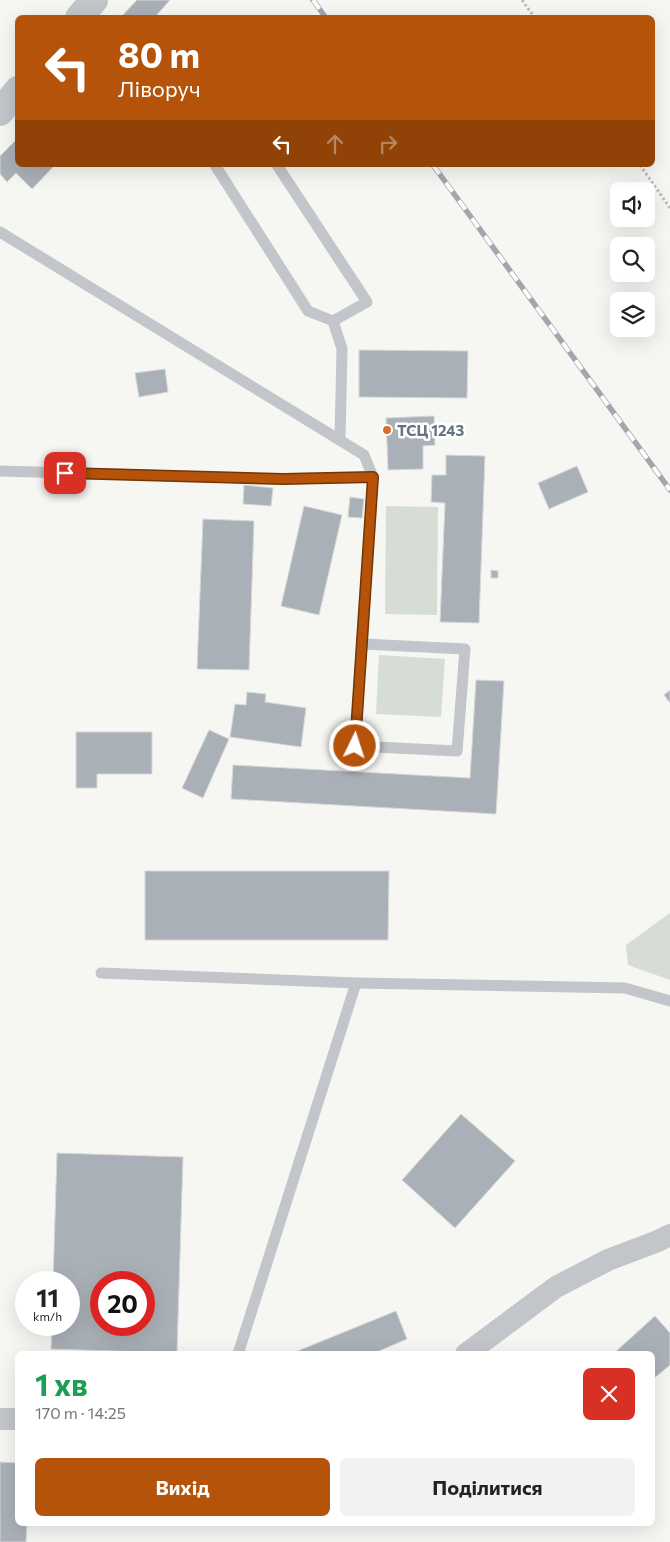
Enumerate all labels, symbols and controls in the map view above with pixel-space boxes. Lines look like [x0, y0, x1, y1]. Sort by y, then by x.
text: 80 m [118, 32, 200, 75]
icon: left [35, 35, 100, 100]
text: Ліворуч [118, 75, 201, 102]
icon: left [268, 130, 296, 158]
icon: ahead [321, 130, 349, 158]
icon: right [374, 130, 402, 158]
map controls [610, 182, 655, 337]
button: sound [610, 182, 655, 227]
button: search [610, 237, 655, 282]
button: layers [610, 292, 655, 337]
place label: ТСЦ 1243 [397, 421, 464, 439]
marker: ТСЦ 1243 [381, 424, 393, 436]
pin [44, 452, 86, 494]
icon: arrive [51, 459, 79, 487]
position arrow [328, 719, 380, 771]
speed limit sign: 20 [90, 1271, 155, 1336]
text: 11 [36, 1282, 59, 1312]
text: km/h [33, 1309, 62, 1323]
text: 1 хв [35, 1365, 88, 1402]
button: close [583, 1368, 635, 1420]
text: 170 m · 14:25 [35, 1403, 126, 1422]
button: Вихід [35, 1458, 330, 1516]
button: Поділитися [340, 1458, 635, 1516]

